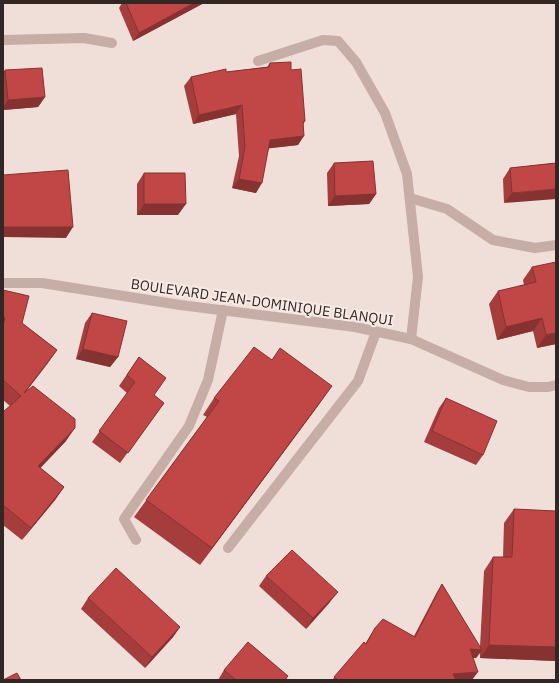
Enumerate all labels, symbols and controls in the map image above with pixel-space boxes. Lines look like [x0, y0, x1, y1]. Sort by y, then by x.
street label: BOULEVARD JEAN-DOMINIQUE BLANQUI [130, 275, 394, 329]

